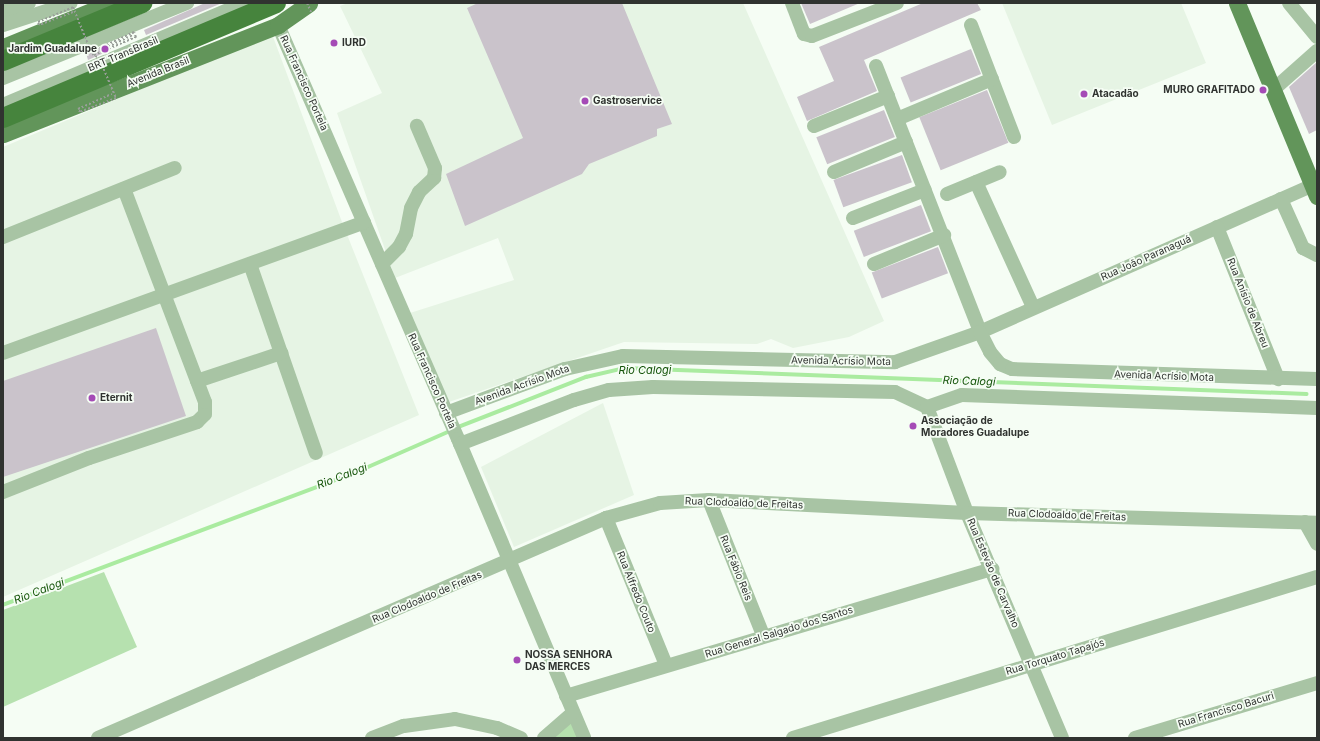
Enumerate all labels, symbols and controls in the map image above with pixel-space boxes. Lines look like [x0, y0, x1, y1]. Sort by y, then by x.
street label: BRT TransBrasil [86, 34, 160, 74]
street label: Rua Francisco Portela [278, 34, 330, 132]
place label: IURD [342, 37, 366, 49]
marker: IURD [329, 38, 339, 48]
place label: Jardim Guadalupe [8, 43, 97, 55]
marker: Jardim Guadalupe [100, 44, 110, 54]
street label: Avenida Brasil [125, 54, 191, 90]
place label: MURO GRAFITADO [1163, 84, 1255, 96]
marker: MURO GRAFITADO [1258, 85, 1268, 95]
place label: Atacadão [1092, 88, 1139, 100]
marker: Atacadão [1079, 89, 1089, 99]
place label: Gastroservice [593, 95, 662, 107]
marker: Gastroservice [580, 96, 590, 106]
street label: Rua João Paranaguá [1099, 233, 1193, 283]
street label: Rua Anísio de Abreu [1225, 256, 1271, 350]
street label: Rua Francisco Portela [406, 332, 458, 430]
street label: Avenida Acrísio Mota [791, 354, 891, 368]
street label: Avenida Acrísio Mota [473, 362, 571, 408]
water label: Rio Calogi [619, 363, 671, 377]
street label: Avenida Acrísio Mota [1114, 368, 1214, 384]
water label: Rio Calogi [942, 373, 996, 389]
place label: Eternit [100, 392, 132, 404]
marker: Eternit [87, 393, 97, 403]
place label: Associação de Moradores Guadalupe [921, 414, 1029, 438]
marker: Associação de Moradores Guadalupe [908, 421, 918, 431]
water label: Rio Calogi [315, 460, 369, 492]
street label: Rua Clodoaldo de Freitas [685, 495, 803, 511]
street label: Rua Clodoaldo de Freitas [1008, 507, 1126, 523]
street label: Rua Estevão de Carvalho [964, 516, 1022, 630]
street label: Rua Fábio Reis [717, 534, 755, 602]
street label: Rua Alfredo Couto [614, 550, 658, 634]
street label: Rua Clodoaldo de Freitas [370, 568, 484, 626]
water label: Rio Calogi [12, 575, 66, 607]
street label: Rua General Salgado dos Santos [704, 604, 854, 660]
street label: Rua Torquato Tapajós [1004, 636, 1106, 678]
place label: NOSSA SENHORA DAS MERCES [525, 648, 613, 672]
marker: NOSSA SENHORA DAS MERCES [512, 655, 522, 665]
street label: Rua Francisco Bacuri [1177, 690, 1275, 730]

